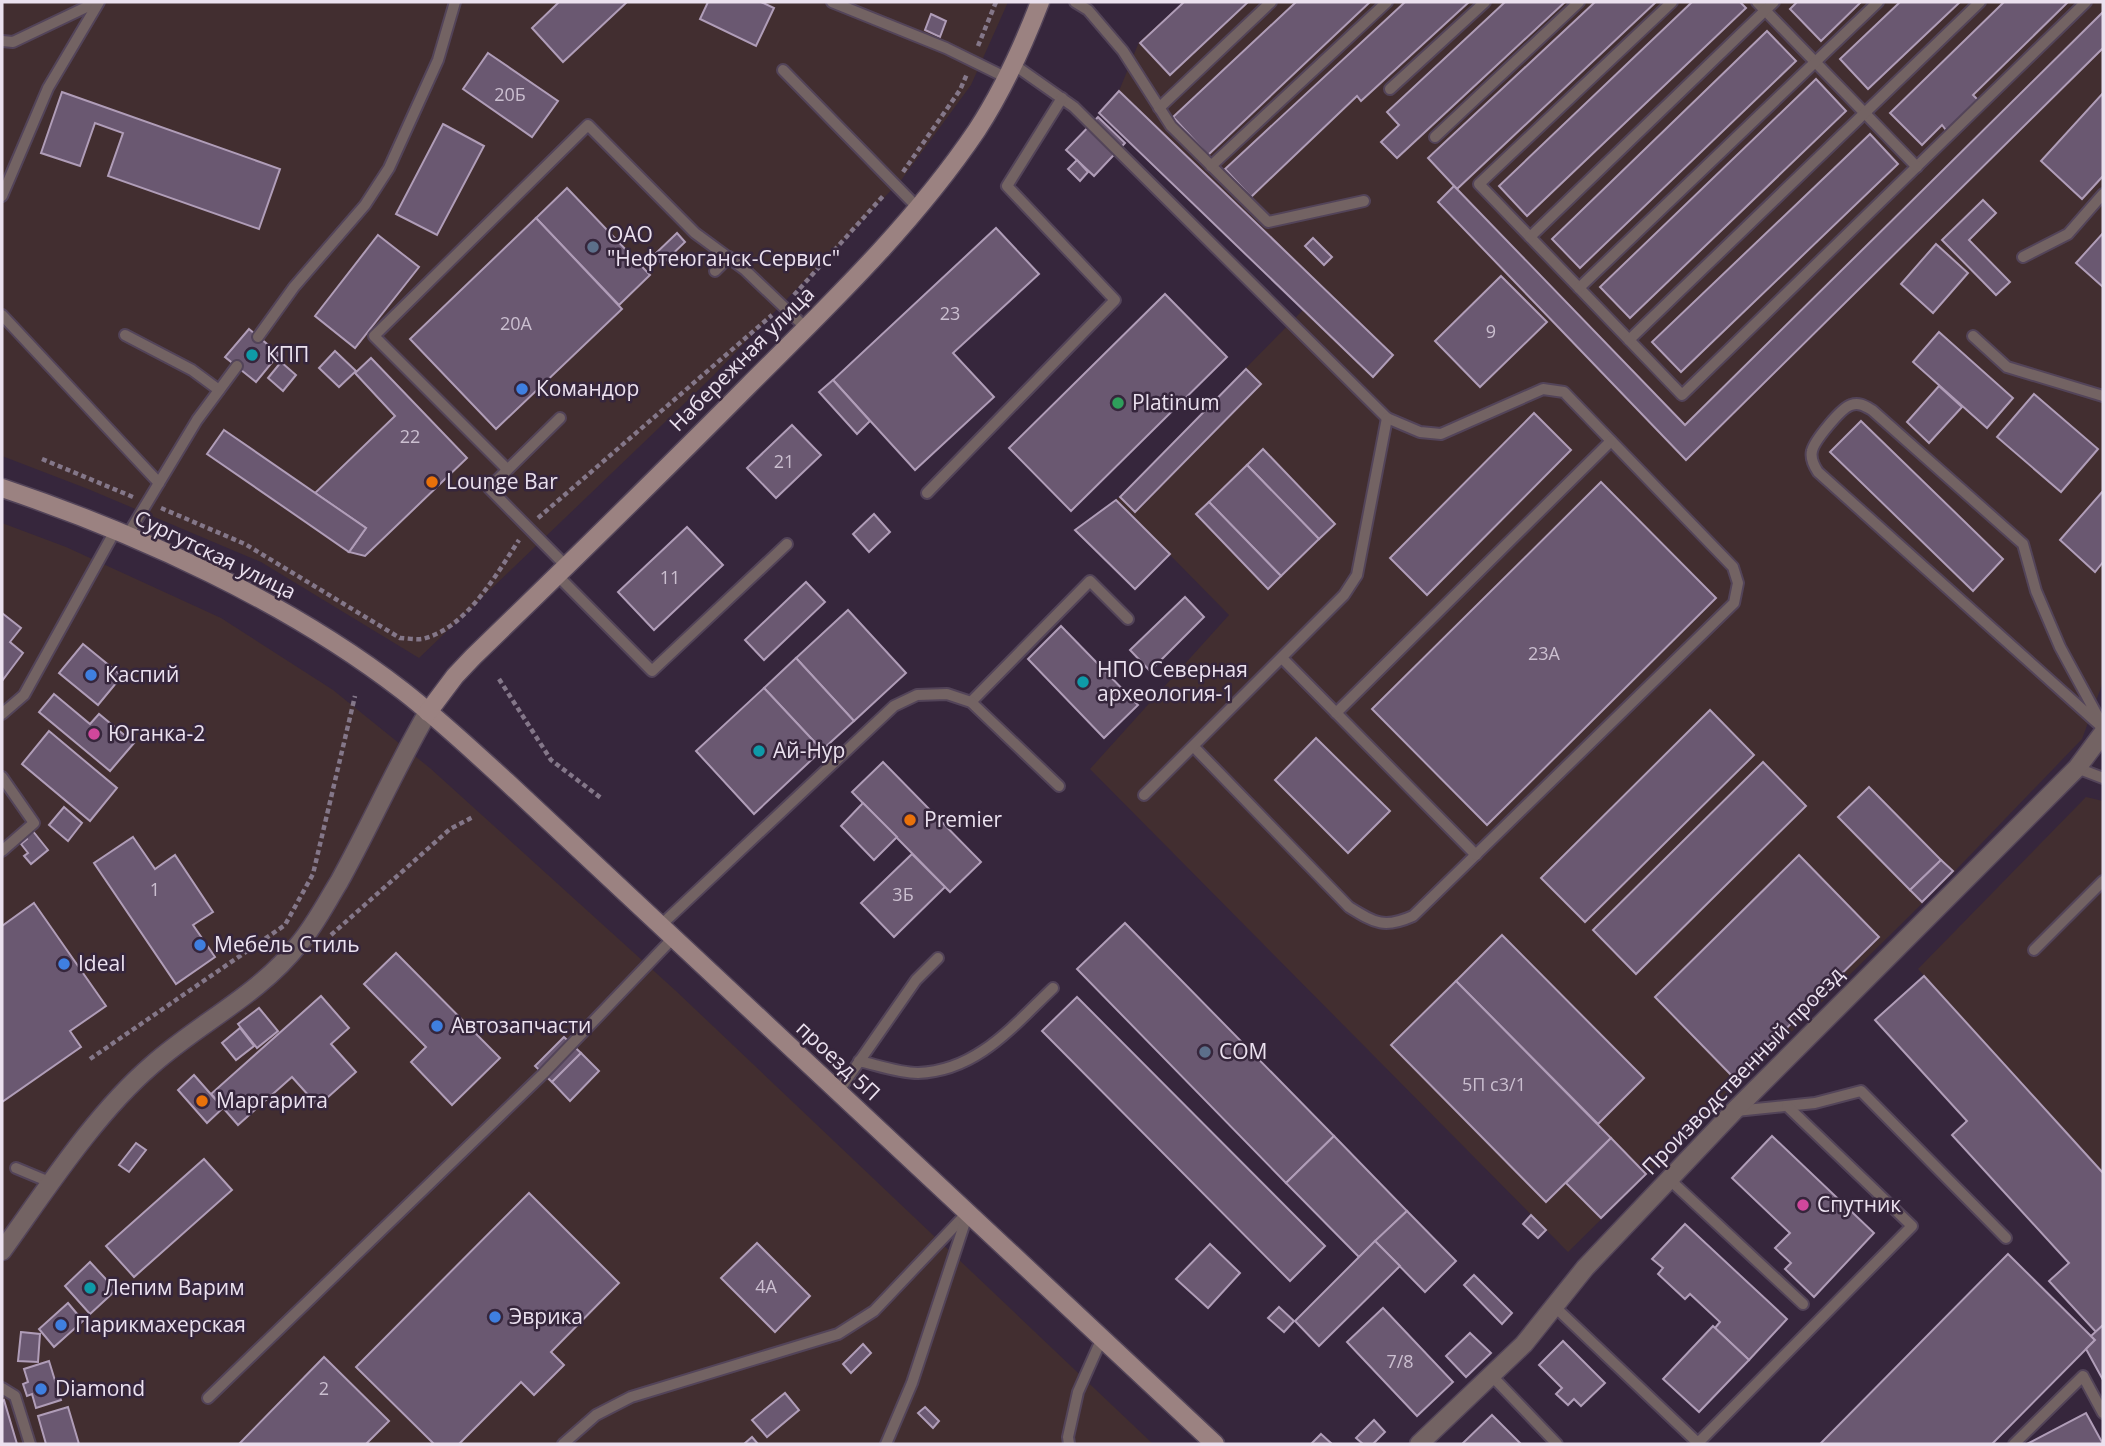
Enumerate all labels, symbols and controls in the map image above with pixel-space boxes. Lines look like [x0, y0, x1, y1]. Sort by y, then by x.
house number: 20Б [494, 82, 526, 106]
place label: ОАО "Нефтеюганск-Сервис" [607, 220, 840, 272]
marker: ОАО "Нефтеюганск-Сервис" [585, 239, 601, 255]
street label: Набережная улица [663, 280, 820, 437]
house number: 23 [940, 301, 960, 325]
house number: 20А [500, 311, 533, 335]
house number: 9 [1486, 319, 1496, 343]
place label: КПП [266, 340, 309, 368]
marker: КПП [244, 347, 260, 363]
place label: Командор [536, 374, 639, 402]
marker: Командор [514, 381, 530, 397]
place label: Platinum [1132, 388, 1220, 416]
marker: Platinum [1110, 395, 1126, 411]
house number: 22 [400, 424, 420, 448]
house number: 21 [774, 449, 794, 473]
place label: Lounge Bar [446, 467, 558, 495]
marker: Lounge Bar [424, 474, 440, 490]
street label: Сургутская улица [130, 503, 301, 605]
house number: 11 [660, 565, 680, 589]
house number: 23А [1528, 641, 1561, 665]
place label: НПО Северная археология-1 [1097, 655, 1248, 707]
place label: Каспий [105, 660, 179, 688]
marker: Каспий [83, 667, 99, 683]
marker: НПО Северная археология-1 [1075, 674, 1091, 690]
place label: Юганка-2 [108, 719, 205, 747]
marker: Юганка-2 [86, 726, 102, 742]
place label: Ай-Нур [773, 736, 845, 764]
marker: Ай-Нур [751, 743, 767, 759]
place label: Premier [924, 805, 1003, 833]
marker: Premier [902, 812, 918, 828]
house number: 1 [150, 877, 160, 901]
house number: 3Б [892, 882, 914, 906]
place label: Мебель Стиль [214, 930, 360, 958]
marker: Мебель Стиль [192, 937, 208, 953]
place label: Ideal [78, 949, 125, 977]
marker: Ideal [56, 956, 72, 972]
street label: Производственный проезд [1635, 960, 1849, 1180]
place label: Автозапчасти [451, 1011, 591, 1039]
street label: проезд 5П [791, 1014, 887, 1106]
marker: Автозапчасти [429, 1018, 445, 1034]
place label: СОМ [1219, 1037, 1267, 1065]
marker: СОМ [1197, 1044, 1213, 1060]
house number: 5П с3/1 [1462, 1072, 1526, 1096]
place label: Маргарита [216, 1086, 328, 1114]
marker: Маргарита [194, 1093, 210, 1109]
place label: Спутник [1817, 1190, 1901, 1218]
marker: Спутник [1795, 1197, 1811, 1213]
place label: Лепим Варим [104, 1273, 245, 1301]
house number: 4А [755, 1274, 777, 1298]
marker: Лепим Варим [82, 1280, 98, 1296]
place label: Эврика [509, 1302, 583, 1330]
marker: Эврика [487, 1309, 503, 1325]
place label: Парикмахерская [75, 1310, 246, 1338]
marker: Парикмахерская [53, 1317, 69, 1333]
house number: 7/8 [1386, 1349, 1414, 1373]
place label: Diamond [55, 1374, 145, 1402]
house number: 2 [319, 1376, 329, 1400]
marker: Diamond [33, 1381, 49, 1397]

